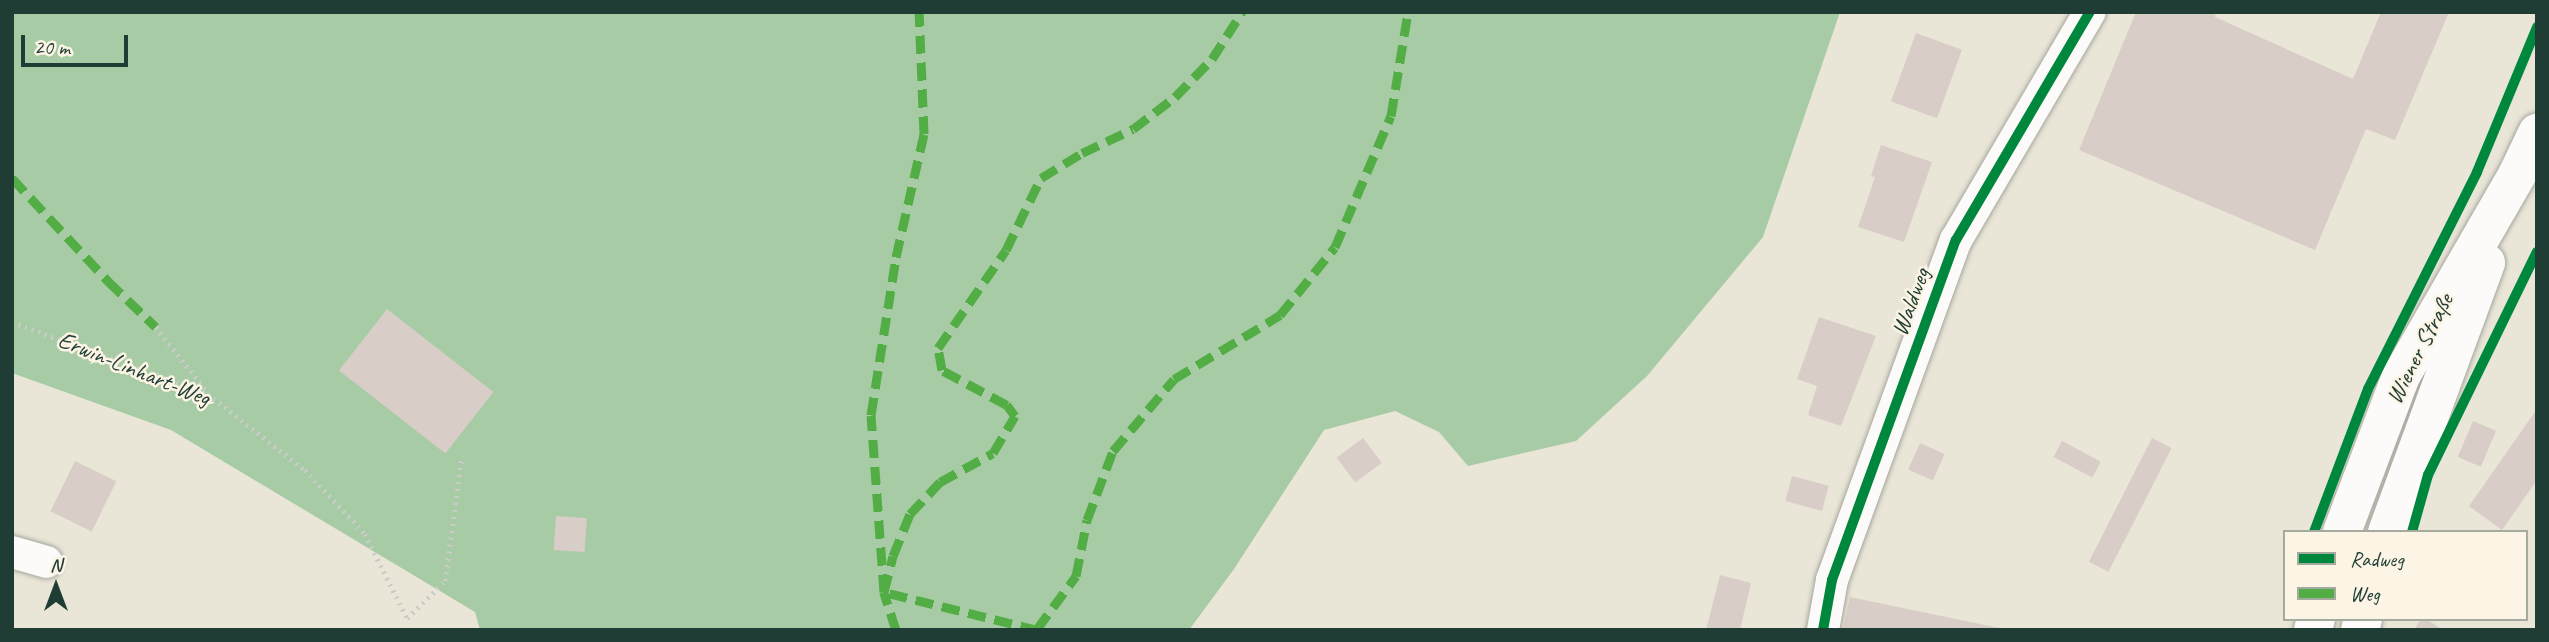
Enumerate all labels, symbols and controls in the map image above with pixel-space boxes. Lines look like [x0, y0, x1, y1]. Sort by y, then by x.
scale bar [24, 21, 131, 65]
text: 20 m [34, 34, 70, 60]
street label: Waldweg [1886, 264, 1936, 340]
street label: Wiener Straße [2380, 289, 2460, 409]
street label: Erwin-Linhart-Weg [54, 325, 214, 413]
legend [2283, 530, 2528, 621]
text: Radweg [2350, 546, 2404, 572]
north arrow [21, 551, 91, 621]
text: N [50, 553, 62, 577]
text: Weg [2350, 581, 2380, 607]

